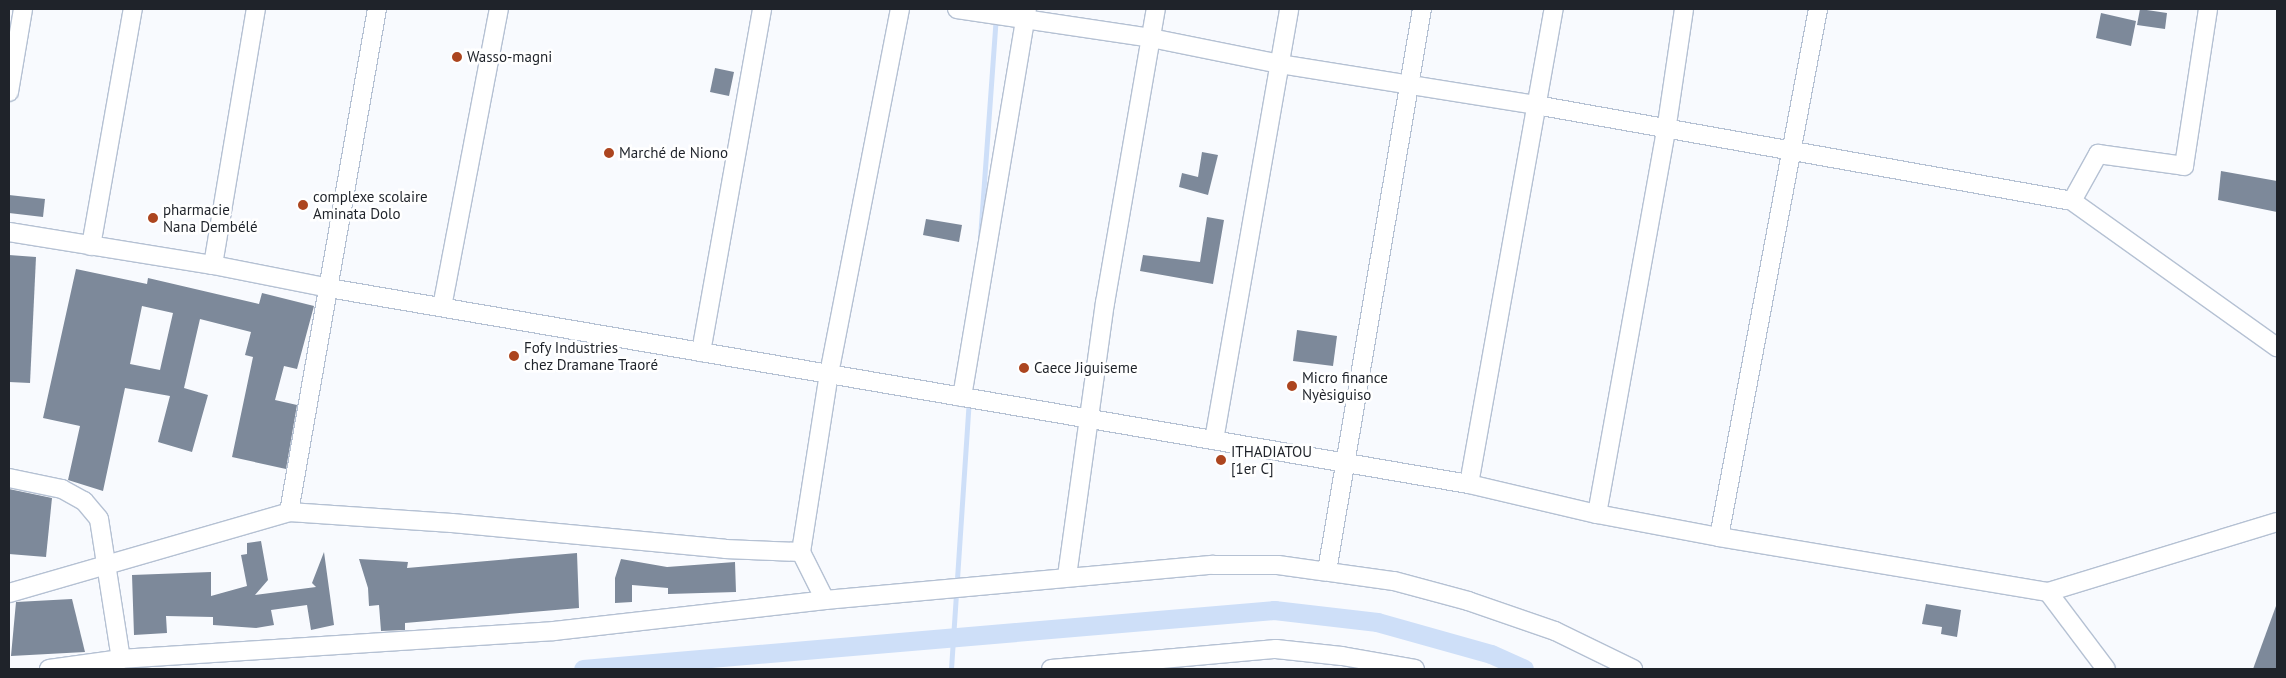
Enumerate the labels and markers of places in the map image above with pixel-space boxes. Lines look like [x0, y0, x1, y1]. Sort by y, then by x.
place label: Wasso-magni [467, 48, 552, 66]
marker: Wasso-magni [451, 51, 463, 63]
place label: Marché de Niono [619, 144, 728, 162]
marker: Marché de Niono [603, 147, 615, 159]
place label: complexe scolaire Aminata Dolo [313, 187, 428, 222]
marker: complexe scolaire Aminata Dolo [297, 199, 309, 211]
place label: pharmacie Nana Dembélé [163, 200, 258, 235]
marker: pharmacie Nana Dembélé [147, 212, 159, 224]
place label: Fofy Industries chez Dramane Traoré [524, 338, 659, 373]
marker: Fofy Industries chez Dramane Traoré [508, 350, 520, 362]
place label: Caece Jiguiseme [1034, 359, 1138, 377]
marker: Caece Jiguiseme [1018, 362, 1030, 374]
place label: Micro finance Nyèsiguiso [1302, 368, 1388, 403]
marker: Micro finance Nyèsiguiso [1286, 380, 1298, 392]
place label: ITHADIATOU [1er C] [1231, 442, 1312, 477]
marker: ITHADIATOU [1er C] [1215, 454, 1227, 466]

